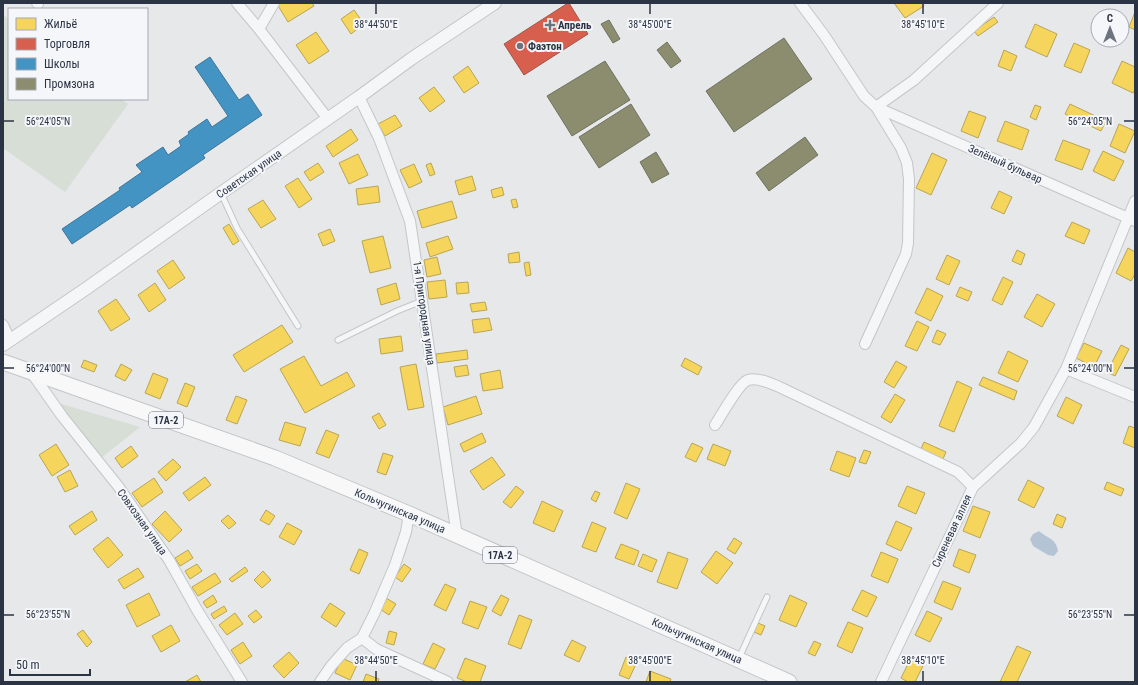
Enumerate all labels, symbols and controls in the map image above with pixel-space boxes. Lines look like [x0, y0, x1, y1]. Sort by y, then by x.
legend [8, 8, 148, 100]
north arrow [1090, 8, 1130, 48]
text: С [1107, 12, 1113, 25]
text: Жильё [44, 17, 77, 31]
text: 38°44'50"E [354, 19, 398, 30]
place label: Апрель [558, 19, 592, 32]
text: 38°45'00"E [628, 19, 672, 30]
text: 38°45'10"E [901, 19, 945, 30]
marker: Апрель [545, 20, 555, 30]
text: Торговля [44, 37, 90, 51]
place label: Фаэтон [528, 40, 562, 53]
marker: Фаэтон [515, 41, 525, 51]
text: Школы [44, 57, 80, 71]
text: Промзона [44, 77, 95, 91]
text: 56°24'05"N [26, 116, 70, 127]
text: 56°24'05"N [1068, 116, 1112, 127]
street label: Зелёный бульвар [966, 142, 1044, 186]
street label: Советская улица [214, 147, 284, 201]
street label: 1-я Пригородная улица [410, 260, 438, 366]
text: 56°24'00"N [26, 363, 70, 374]
text: 56°24'00"N [1068, 363, 1112, 374]
road number: 17А-2 [149, 412, 183, 428]
street label: Совхозная улица [114, 486, 170, 558]
street label: Кольчугинская улица [353, 486, 447, 536]
street label: Сиреневая аллея [929, 493, 975, 569]
road number: 17А-2 [483, 547, 517, 563]
text: 56°23'55"N [26, 609, 70, 620]
text: 56°23'55"N [1068, 609, 1112, 620]
street label: Кольчугинская улица [650, 615, 744, 667]
scale bar [10, 651, 90, 677]
text: 38°44'50"E [354, 655, 398, 666]
text: 38°45'00"E [628, 655, 672, 666]
text: 38°45'10"E [901, 655, 945, 666]
text: 50 m [16, 658, 40, 672]

